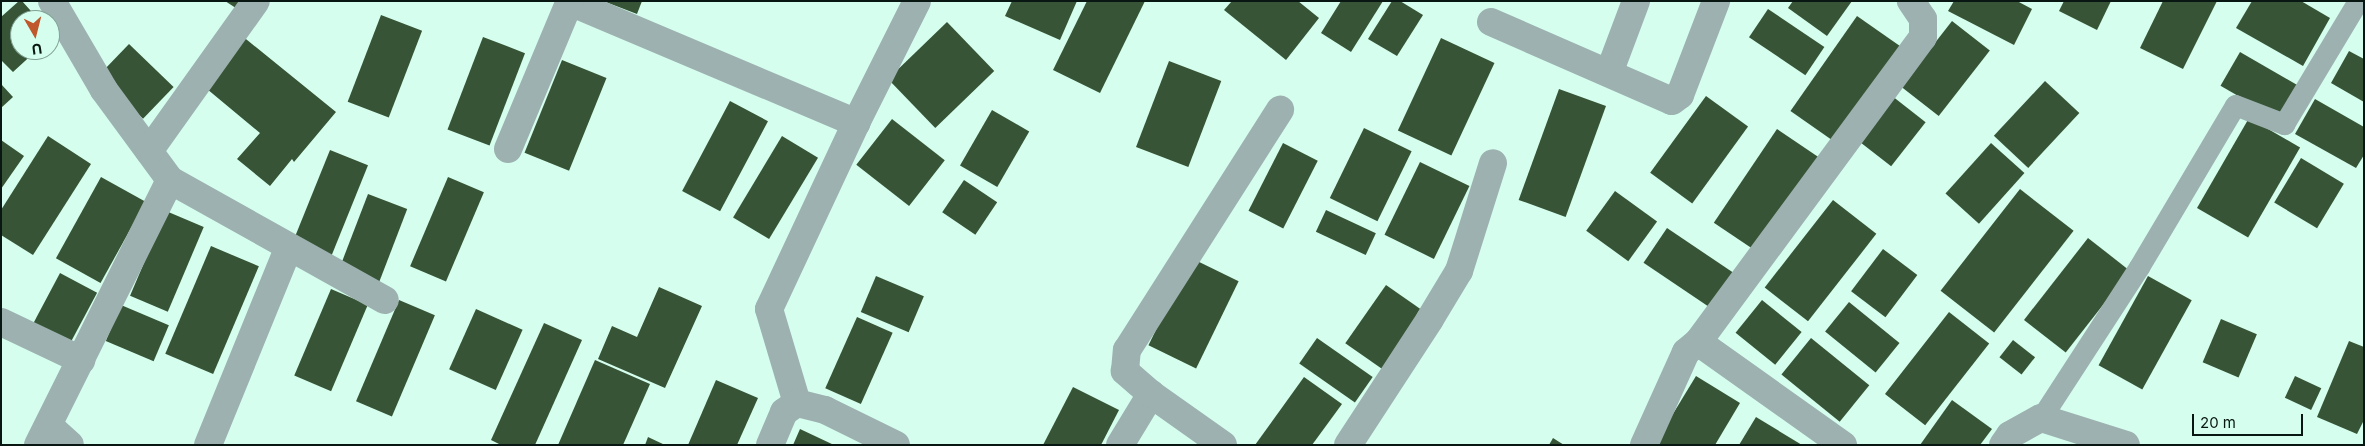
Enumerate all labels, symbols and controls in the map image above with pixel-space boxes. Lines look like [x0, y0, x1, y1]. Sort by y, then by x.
north arrow [10, 10, 60, 60]
text: U [31, 40, 43, 58]
scale bar [2195, 404, 2306, 436]
text: 20 m [2200, 413, 2236, 432]

